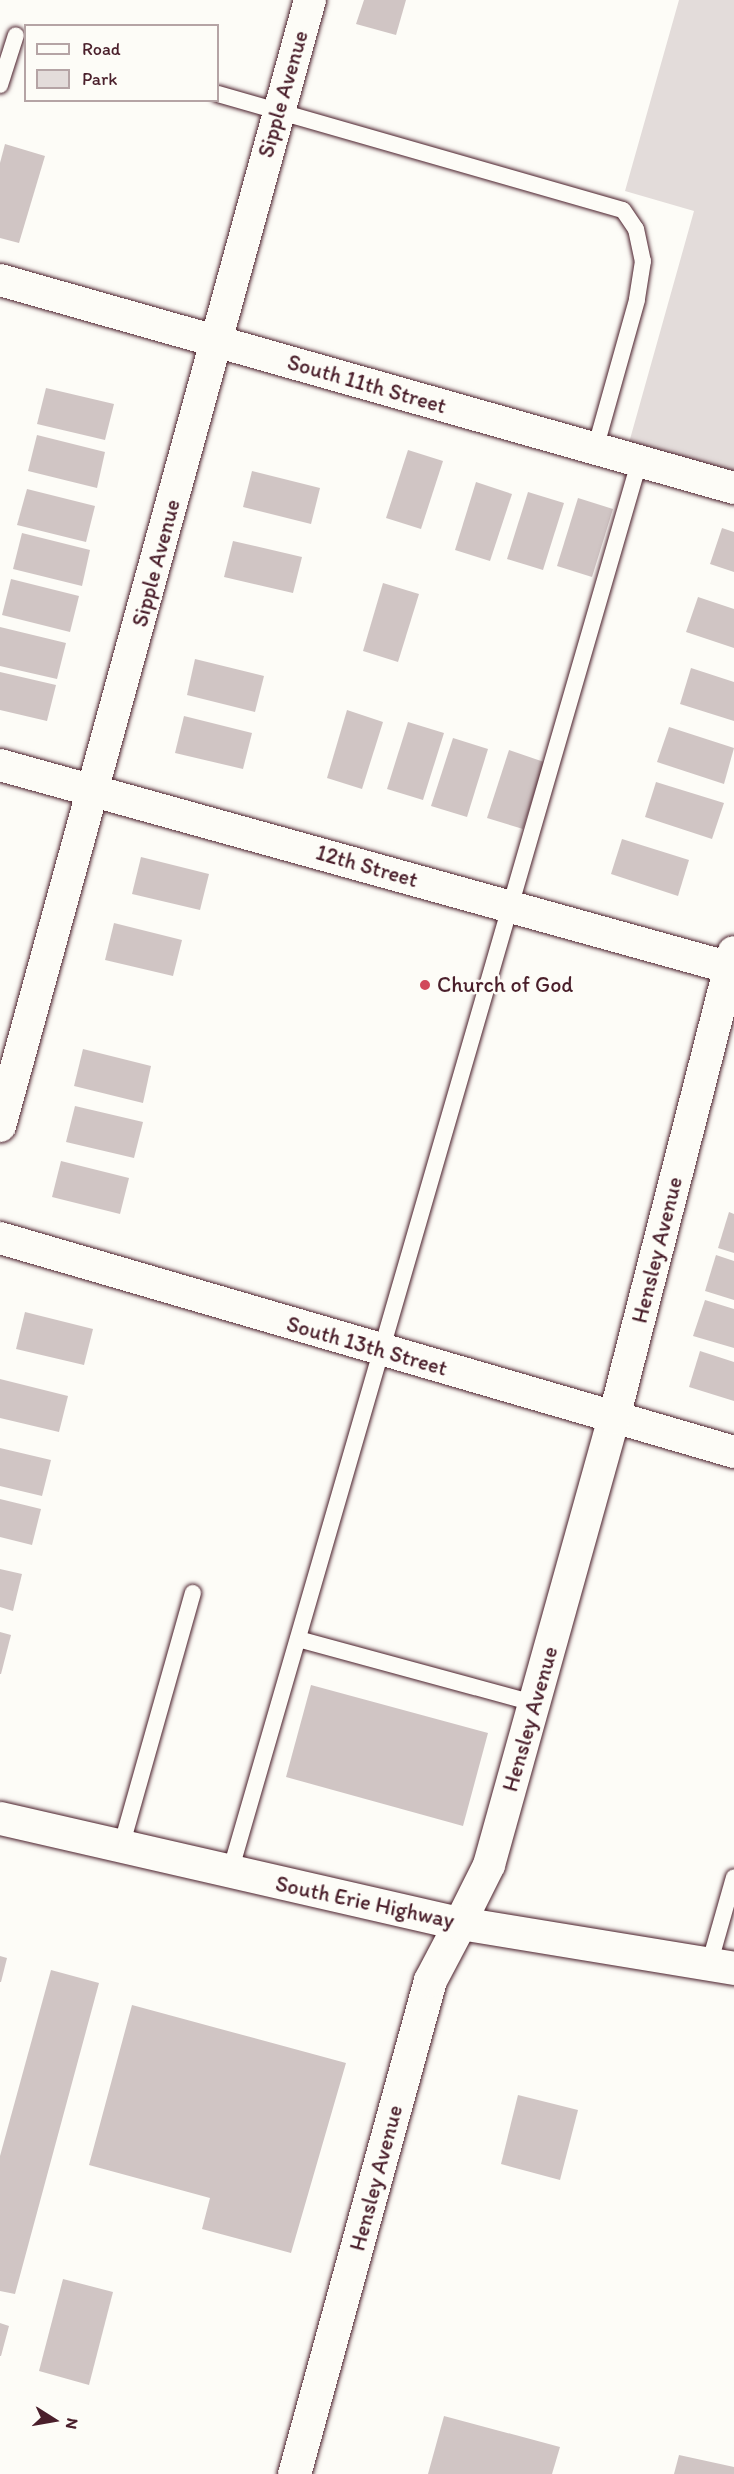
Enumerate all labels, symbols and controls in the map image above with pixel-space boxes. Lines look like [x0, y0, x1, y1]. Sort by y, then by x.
legend [24, 24, 219, 102]
street label: Sipple Avenue [252, 27, 314, 161]
text: Road [82, 38, 121, 60]
text: Park [82, 68, 117, 90]
street label: South 11th Street [285, 349, 449, 419]
street label: Sipple Avenue [126, 496, 186, 630]
street label: 12th Street [313, 839, 421, 893]
place label: Church of God [437, 972, 574, 998]
marker: Church of God [418, 978, 432, 992]
street label: Hensley Avenue [626, 1175, 688, 1325]
street label: South 13th Street [284, 1311, 450, 1381]
street label: Hensley Avenue [497, 1644, 563, 1794]
street label: South Erie Highway [274, 1870, 456, 1934]
street label: Hensley Avenue [344, 2103, 408, 2253]
north arrow [24, 2390, 84, 2450]
text: N [62, 2416, 83, 2431]

